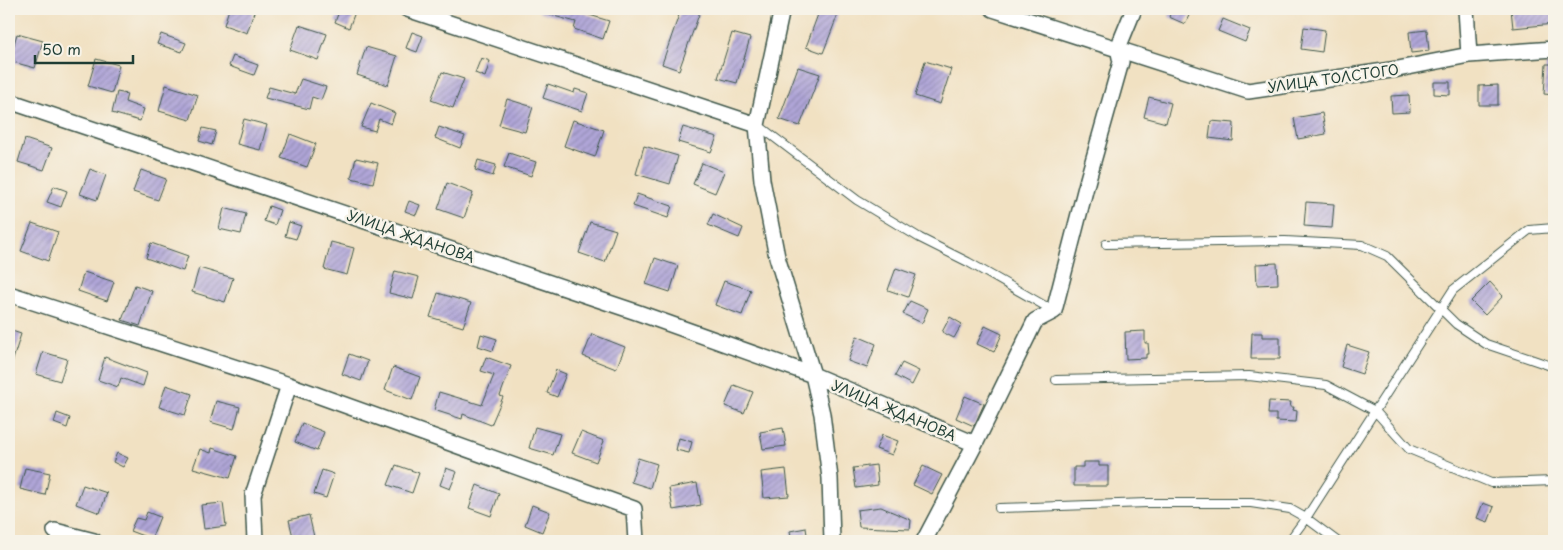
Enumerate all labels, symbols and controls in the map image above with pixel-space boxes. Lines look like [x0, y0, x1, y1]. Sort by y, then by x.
scale bar [35, 32, 132, 64]
text: 50 m [42, 37, 81, 60]
street label: УЛИЦА ТОЛСТОГО [1266, 58, 1400, 98]
street label: УЛИЦА ЖДАНОВА [344, 204, 478, 268]
street label: УЛИЦА ЖДАНОВА [828, 374, 960, 446]

